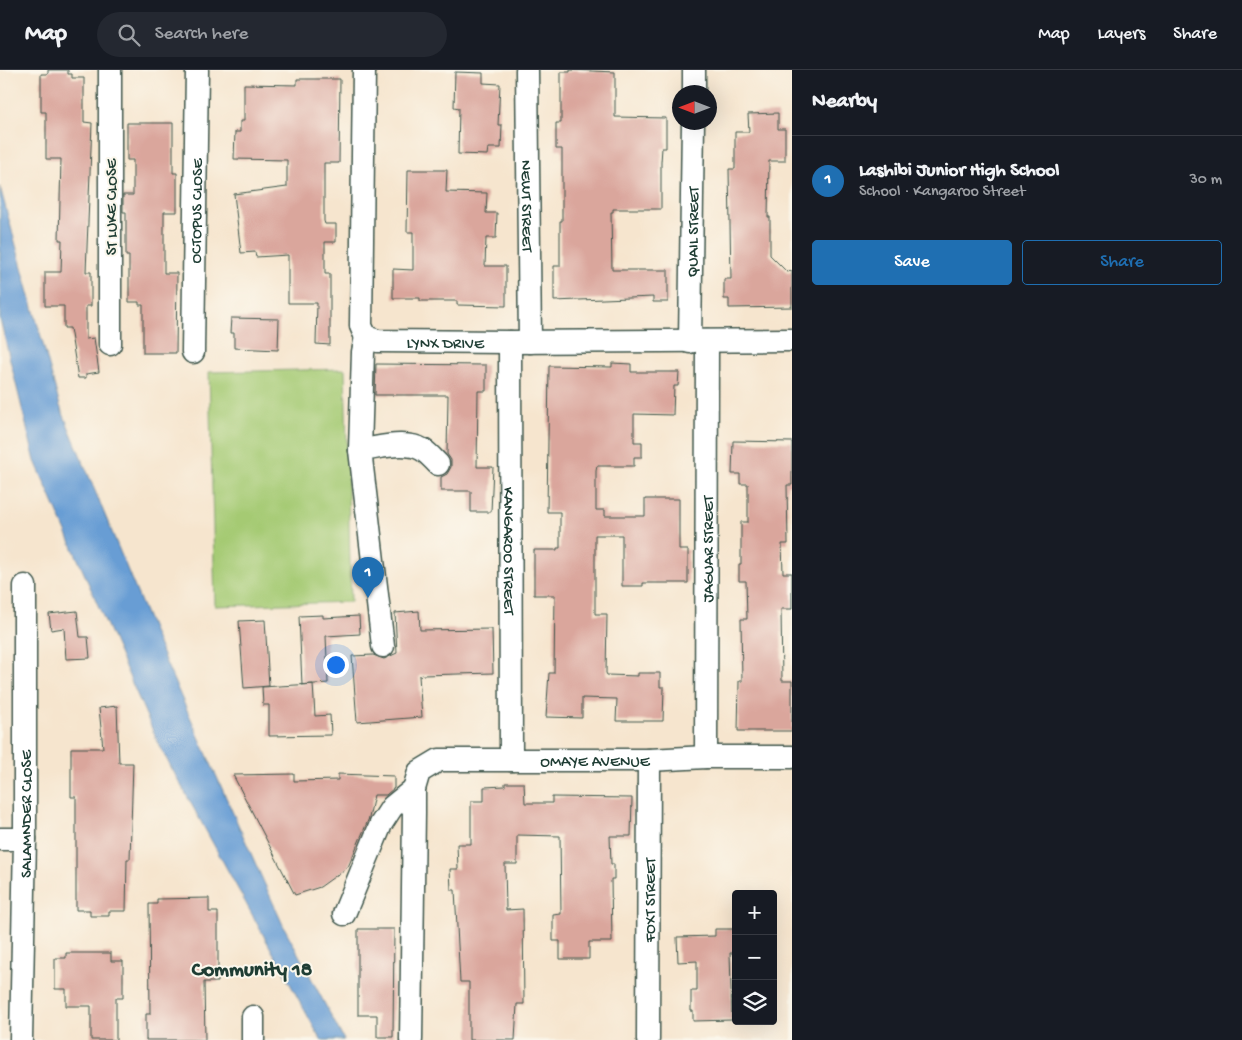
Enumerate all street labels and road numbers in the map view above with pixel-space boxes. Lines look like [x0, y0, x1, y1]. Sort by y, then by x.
street label: OCTOPUS CLOSE [188, 157, 209, 264]
street label: ST LUKE CLOSE [104, 158, 123, 255]
street label: NEWT STREET [515, 160, 535, 253]
street label: QUAIL STREET [685, 186, 705, 278]
street label: LYNX DRIVE [406, 335, 485, 355]
street label: KANGAROO STREET [497, 487, 517, 616]
street label: JAGUAR STREET [700, 495, 720, 603]
street label: SALAMNDER CLOSE [18, 749, 38, 878]
street label: OMAYE AVENUE [540, 754, 651, 773]
street label: FOXT STREET [642, 857, 662, 943]

